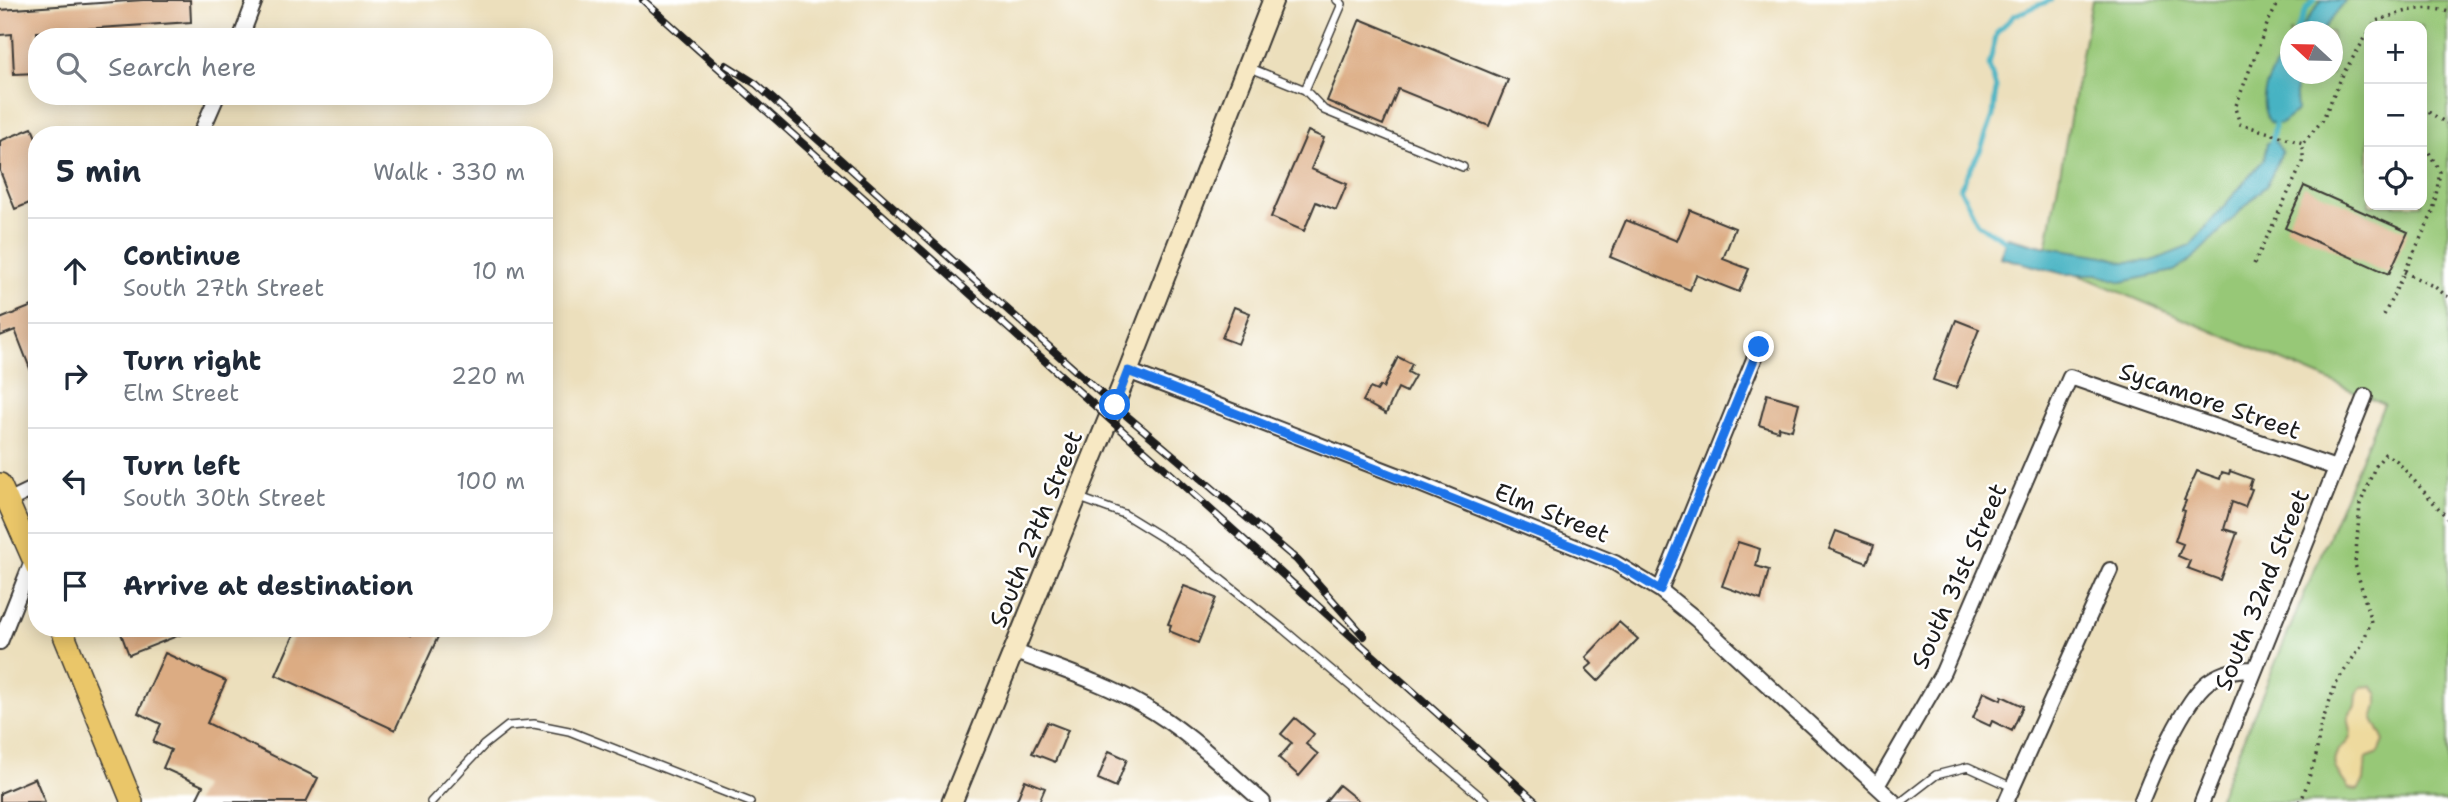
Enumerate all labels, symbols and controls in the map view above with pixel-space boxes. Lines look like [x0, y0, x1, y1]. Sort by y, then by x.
north arrow [2280, 21, 2343, 84]
map controls [2364, 21, 2427, 210]
button: + [2364, 21, 2427, 84]
search box [28, 28, 553, 105]
icon: search [52, 48, 90, 86]
text: Search here [108, 49, 257, 84]
button: − [2364, 84, 2427, 147]
button: locate [2364, 147, 2427, 210]
text: 5 min [56, 151, 141, 192]
text: Walk · 330 m [373, 157, 525, 187]
text: Continue [123, 238, 241, 273]
icon: ahead [56, 252, 94, 290]
text: 10 m [472, 256, 525, 286]
text: South 27th Street [123, 273, 324, 303]
route end [1743, 331, 1774, 362]
text: Turn right [123, 343, 261, 378]
street label: Sycamore Street [2115, 355, 2305, 447]
icon: right [56, 357, 94, 395]
text: 220 m [451, 361, 525, 391]
text: Elm Street [123, 378, 239, 408]
route start [1099, 389, 1130, 420]
street label: South 27th Street [982, 426, 1090, 632]
text: Turn left [123, 448, 240, 483]
icon: left [56, 462, 94, 500]
text: 100 m [456, 466, 525, 496]
street label: Elm Street [1490, 475, 1614, 551]
street label: South 31st Street [1904, 478, 2014, 674]
text: South 30th Street [123, 483, 326, 513]
street label: South 32nd Street [2207, 485, 2317, 695]
icon: arrive [56, 567, 94, 605]
text: Arrive at destination [123, 568, 413, 603]

